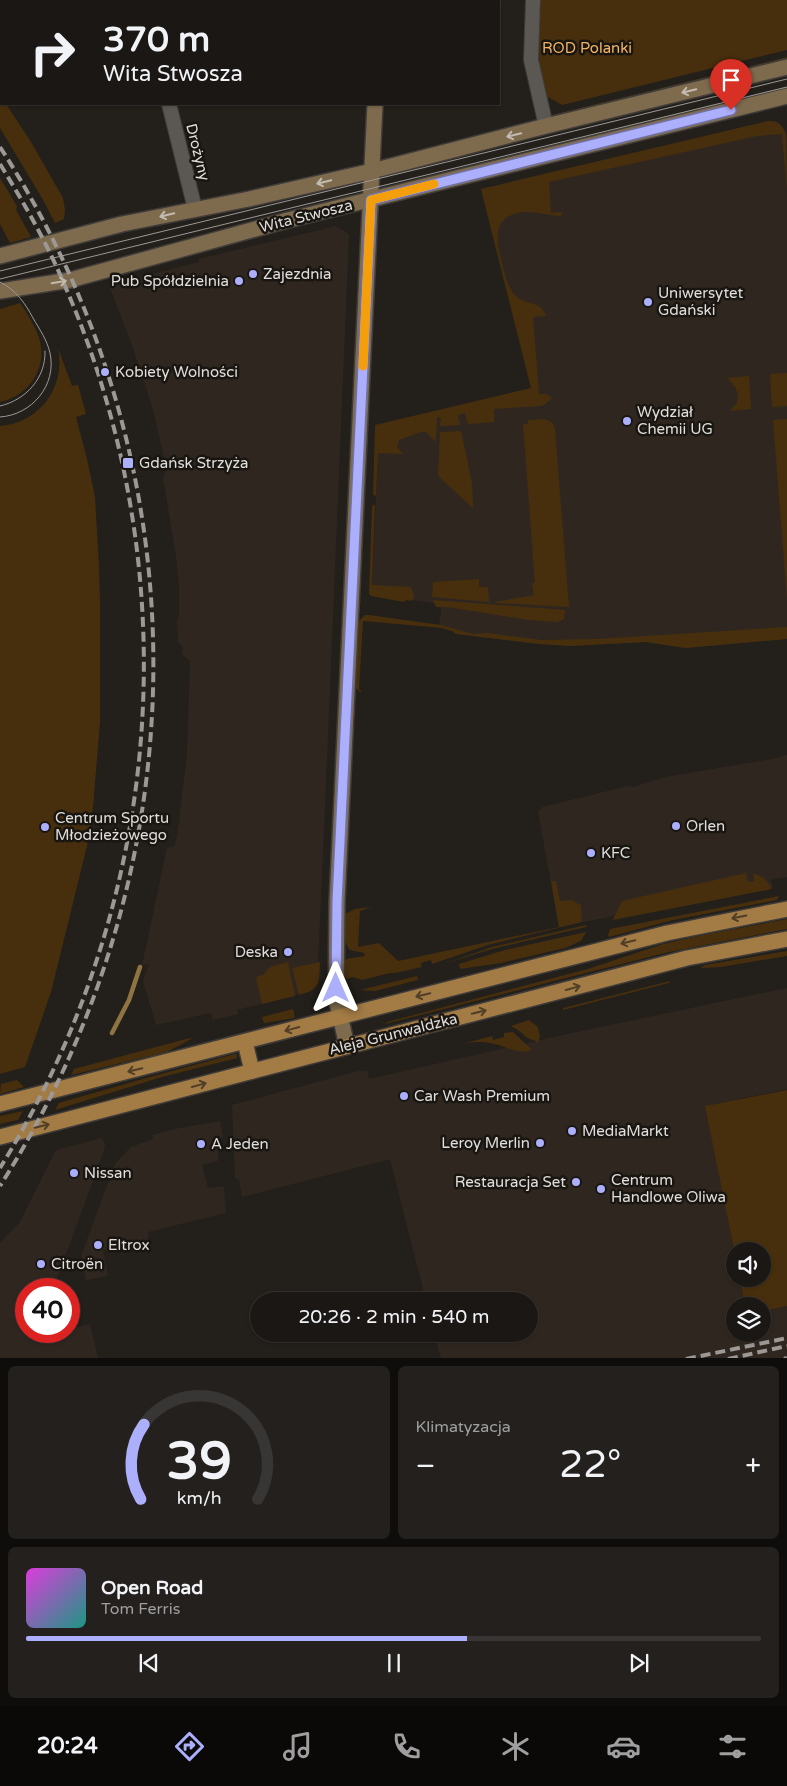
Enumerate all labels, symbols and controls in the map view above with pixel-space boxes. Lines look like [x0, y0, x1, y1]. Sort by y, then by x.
text: 370 m [103, 19, 210, 61]
icon: right [20, 20, 85, 85]
park label: ROD Polanki [542, 39, 632, 57]
pin [710, 59, 752, 110]
text: Wita Stwosza [103, 61, 243, 87]
icon: arrive [717, 66, 745, 94]
one-way arrow [681, 87, 697, 96]
street label: Drożyny [182, 122, 214, 182]
one-way arrow [506, 130, 522, 140]
one-way arrow [317, 178, 333, 187]
street label: Wita Stwosza [258, 196, 354, 236]
one-way arrow [160, 211, 176, 220]
place label: Zajezdnia [263, 265, 332, 283]
marker: Zajezdnia [247, 268, 259, 280]
place label: Pub Spółdzielnia [111, 272, 229, 290]
marker: Pub Spółdzielnia [233, 275, 245, 287]
one-way arrow [51, 277, 67, 287]
place label: Uniwersytet Gdański [658, 284, 744, 319]
marker: Uniwersytet Gdański [642, 296, 654, 308]
place label: Kobiety Wolności [115, 363, 238, 381]
marker: Kobiety Wolności [99, 366, 111, 378]
place label: Wydział Chemii UG [637, 403, 713, 438]
marker: Wydział Chemii UG [621, 415, 633, 427]
place label: Gdańsk Strzyża [139, 454, 248, 472]
marker: Gdańsk Strzyża [121, 456, 135, 470]
place label: Centrum Sportu Młodzieżowego [55, 809, 169, 844]
place label: Orlen [686, 817, 725, 835]
marker: Orlen [670, 820, 682, 832]
marker: Centrum Sportu Młodzieżowego [39, 821, 51, 833]
place label: KFC [601, 844, 630, 862]
marker: KFC [585, 847, 597, 859]
one-way arrow [731, 913, 747, 923]
one-way arrow [621, 938, 637, 948]
place label: Deska [235, 943, 278, 961]
marker: Deska [282, 946, 294, 958]
position arrow [309, 961, 361, 1013]
one-way arrow [564, 983, 580, 992]
one-way arrow [415, 991, 431, 1000]
one-way arrow [471, 1007, 487, 1016]
street label: Aleja Grunwaldzka [327, 1009, 459, 1059]
one-way arrow [285, 1025, 301, 1035]
one-way arrow [127, 1066, 143, 1075]
one-way arrow [191, 1080, 207, 1089]
place label: Car Wash Premium [414, 1087, 550, 1105]
marker: Car Wash Premium [398, 1090, 410, 1102]
one-way arrow [34, 1121, 50, 1130]
place label: MediaMarkt [582, 1122, 669, 1140]
marker: MediaMarkt [566, 1125, 578, 1137]
place label: Leroy Merlin [441, 1134, 530, 1152]
place label: A Jeden [211, 1135, 269, 1153]
marker: Leroy Merlin [534, 1137, 546, 1149]
marker: A Jeden [195, 1138, 207, 1150]
place label: Nissan [84, 1164, 132, 1182]
marker: Nissan [68, 1167, 80, 1179]
place label: Centrum Handlowe Oliwa [611, 1171, 726, 1206]
place label: Restauracja Set [455, 1173, 566, 1191]
marker: Restauracja Set [570, 1176, 582, 1188]
marker: Centrum Handlowe Oliwa [595, 1183, 607, 1195]
place label: Eltrox [108, 1236, 150, 1254]
marker: Eltrox [92, 1239, 104, 1251]
map controls [726, 1242, 771, 1342]
button: sound [726, 1242, 771, 1287]
place label: Citroën [51, 1255, 103, 1273]
marker: Citroën [35, 1258, 47, 1270]
speed limit sign: 40 [15, 1278, 80, 1343]
button: layers [726, 1297, 771, 1342]
text: 20:26 · 2 min · 540 m [298, 1306, 490, 1328]
text: Klimatyzacja [416, 1417, 511, 1437]
text: 39 [166, 1430, 231, 1493]
text: 22° [559, 1442, 621, 1488]
text: − [416, 1449, 435, 1483]
text: + [745, 1449, 761, 1483]
text: km/h [176, 1488, 221, 1509]
text: Open Road [101, 1577, 203, 1599]
text: Tom Ferris [101, 1599, 180, 1619]
icon: previous [135, 1649, 163, 1677]
icon: pause [380, 1649, 408, 1677]
icon: next [625, 1649, 653, 1677]
icon: directions [172, 1729, 207, 1764]
icon: music [280, 1729, 315, 1764]
icon: phone [389, 1729, 424, 1764]
icon: climate [498, 1729, 533, 1764]
icon: car [606, 1729, 641, 1764]
icon: filters [715, 1729, 750, 1764]
text: 20:24 [37, 1733, 98, 1759]

